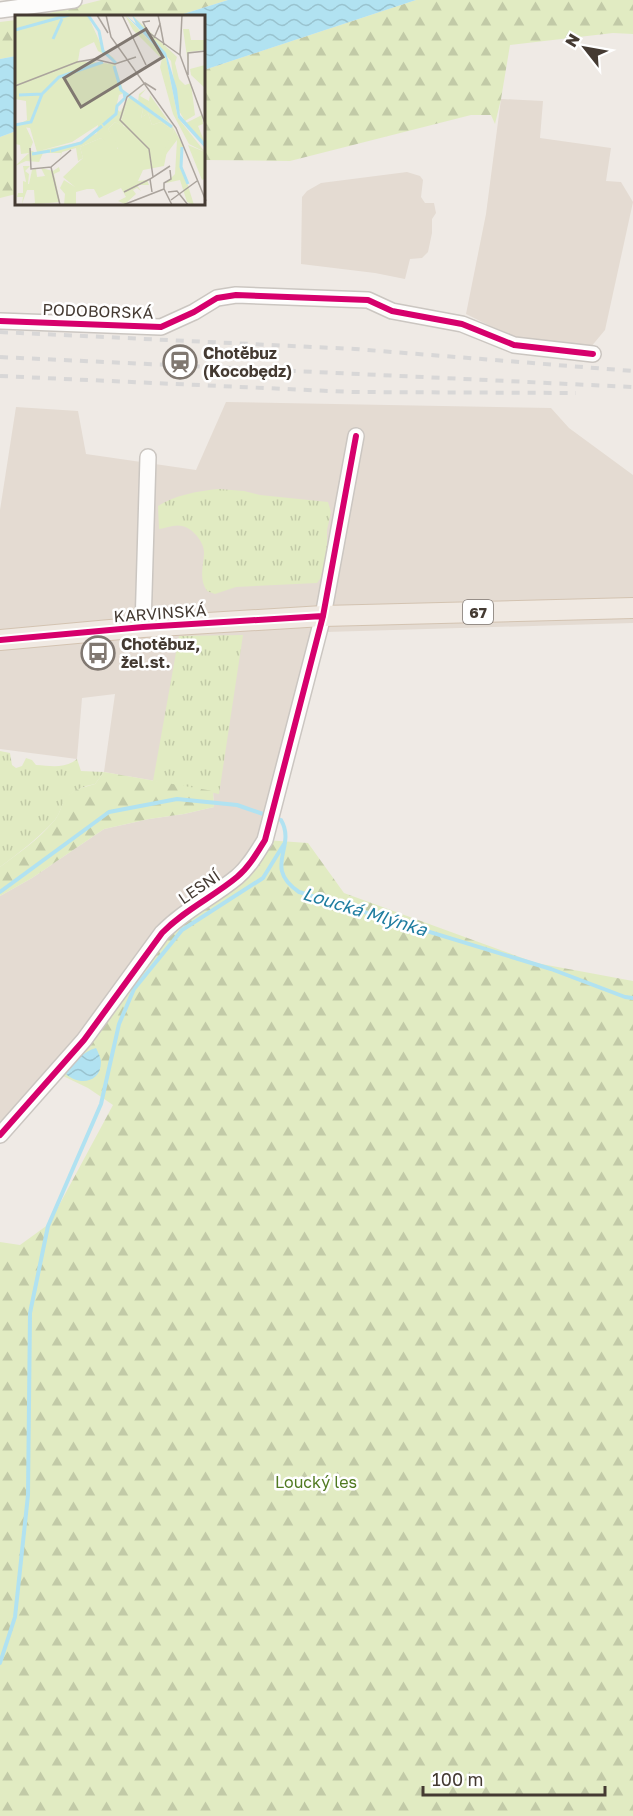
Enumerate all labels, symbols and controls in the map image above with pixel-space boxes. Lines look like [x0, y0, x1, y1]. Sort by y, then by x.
inset map [15, 15, 206, 206]
north arrow [555, 18, 615, 78]
text: N [560, 30, 584, 51]
street label: PODOBORSKÁ [42, 299, 154, 323]
place label: Chotěbuz (Kocobędz) [203, 343, 292, 381]
station icon: Chotěbuz (Kocobędz) [162, 344, 198, 380]
street label: KARVINSKÁ [113, 600, 207, 626]
road number: 67 [463, 600, 493, 624]
place label: Chotěbuz, žel.st. [121, 634, 200, 672]
bus stop icon: Chotěbuz, žel.st. [80, 635, 116, 671]
street label: LESNÍ [174, 865, 225, 908]
water label: Loucká Mlýnka [300, 882, 430, 941]
park label: Loucký les [275, 1472, 357, 1492]
scale bar [423, 1759, 604, 1797]
text: 100 m [432, 1768, 483, 1790]

